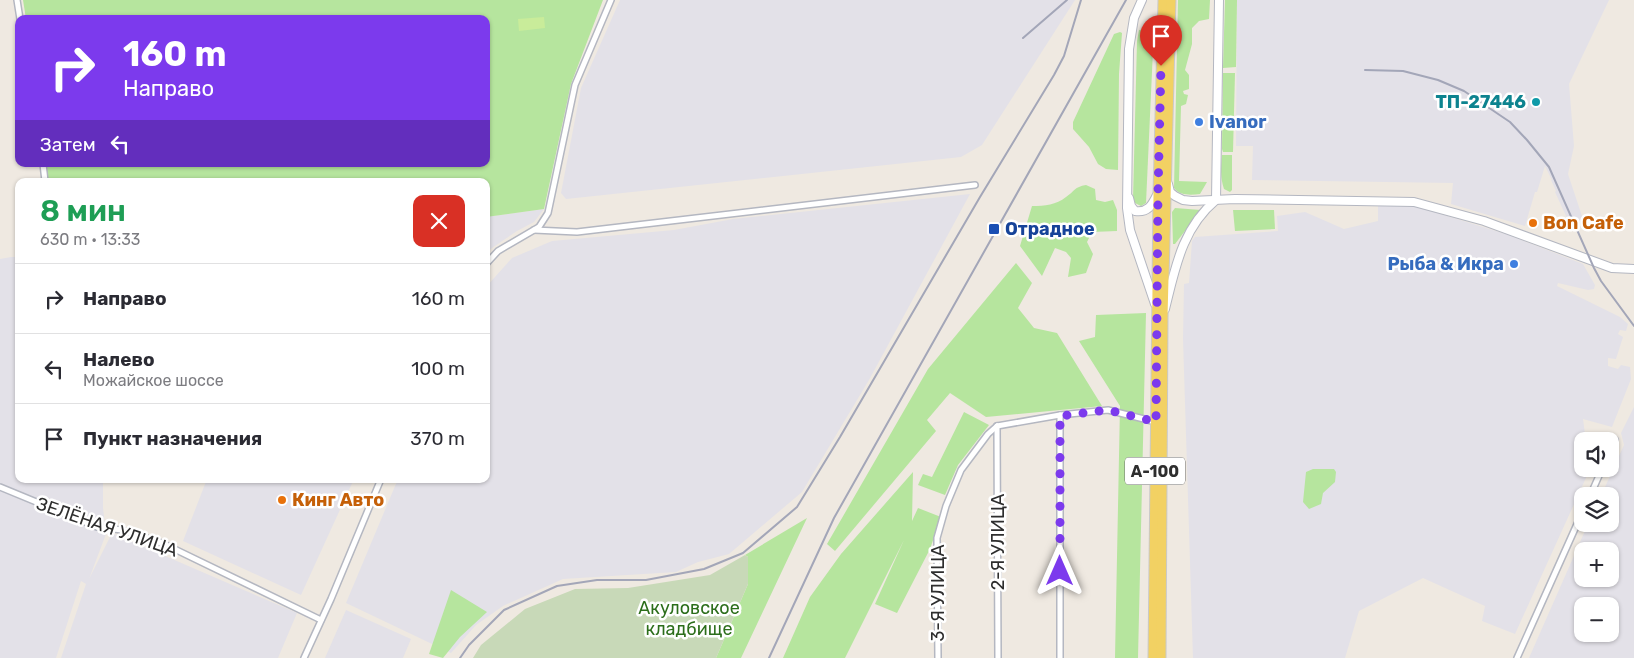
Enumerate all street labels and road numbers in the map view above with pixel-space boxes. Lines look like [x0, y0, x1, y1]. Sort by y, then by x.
road number: А-100 [1125, 458, 1185, 484]
street label: ЗЕЛЁНАЯ УЛИЦА [33, 492, 181, 562]
street label: 2-Я УЛИЦА [987, 494, 1009, 590]
street label: 3-Я УЛИЦА [927, 544, 949, 642]

